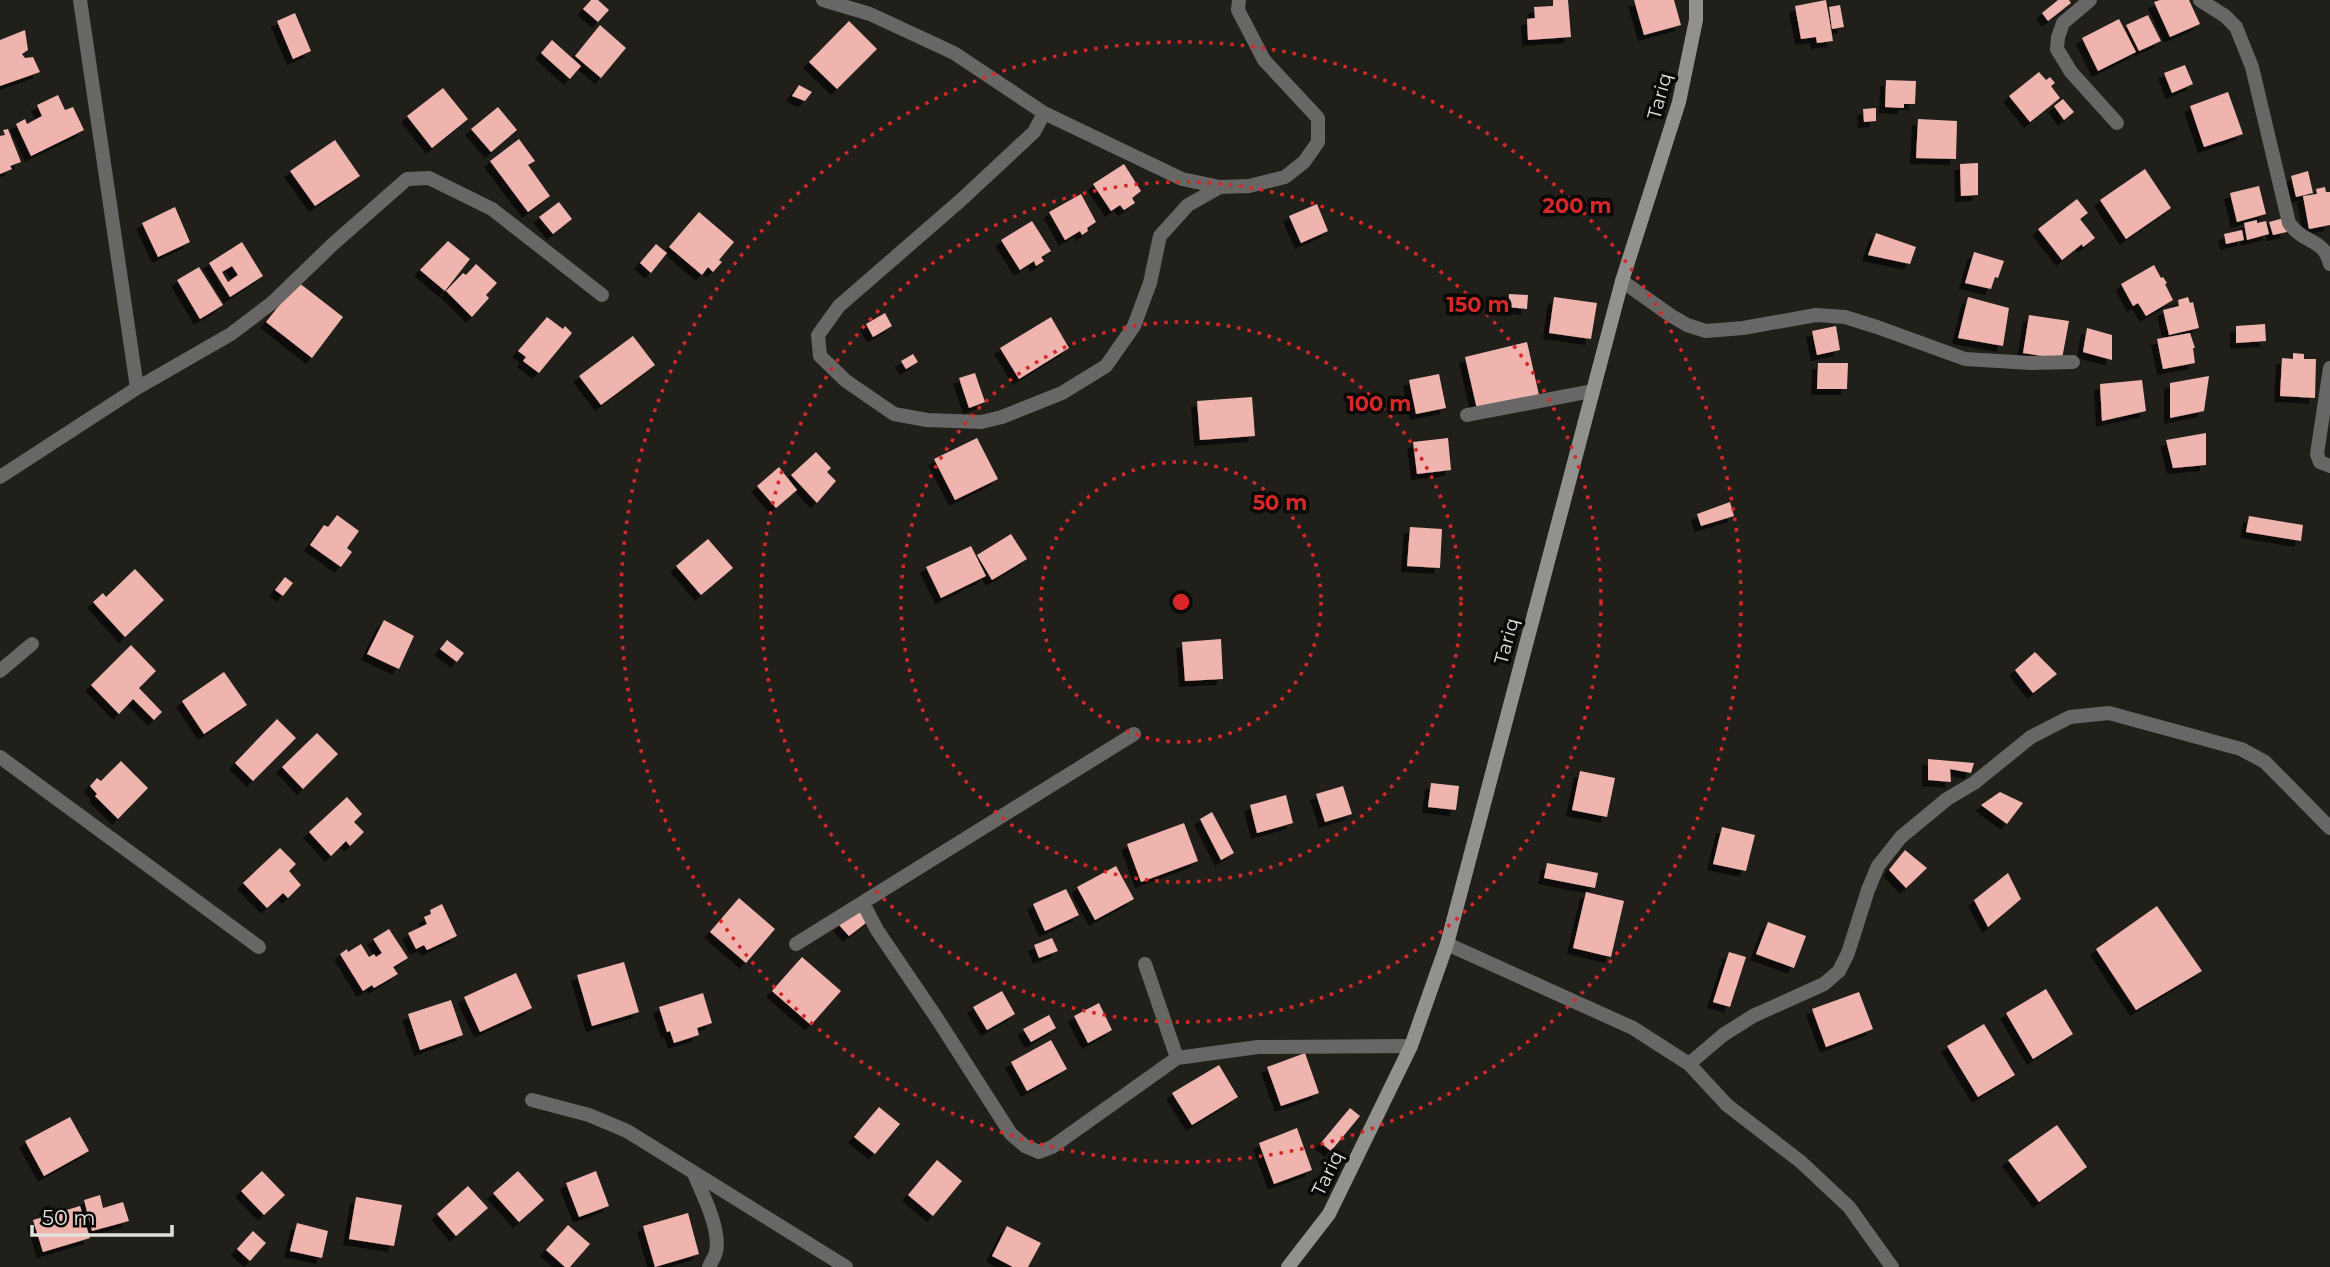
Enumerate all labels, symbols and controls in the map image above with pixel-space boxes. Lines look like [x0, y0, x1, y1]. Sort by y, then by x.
street label: Tariq [1642, 70, 1677, 122]
text: 200 m [1543, 193, 1611, 218]
text: 150 m [1447, 292, 1509, 317]
text: 100 m [1347, 391, 1411, 416]
text: 50 m [1253, 490, 1307, 515]
centre of rings [1169, 590, 1193, 614]
street label: Tariq [1489, 615, 1524, 667]
street label: Tariq [1307, 1147, 1348, 1199]
scale bar [32, 1194, 172, 1238]
text: 50 m [42, 1205, 96, 1230]

